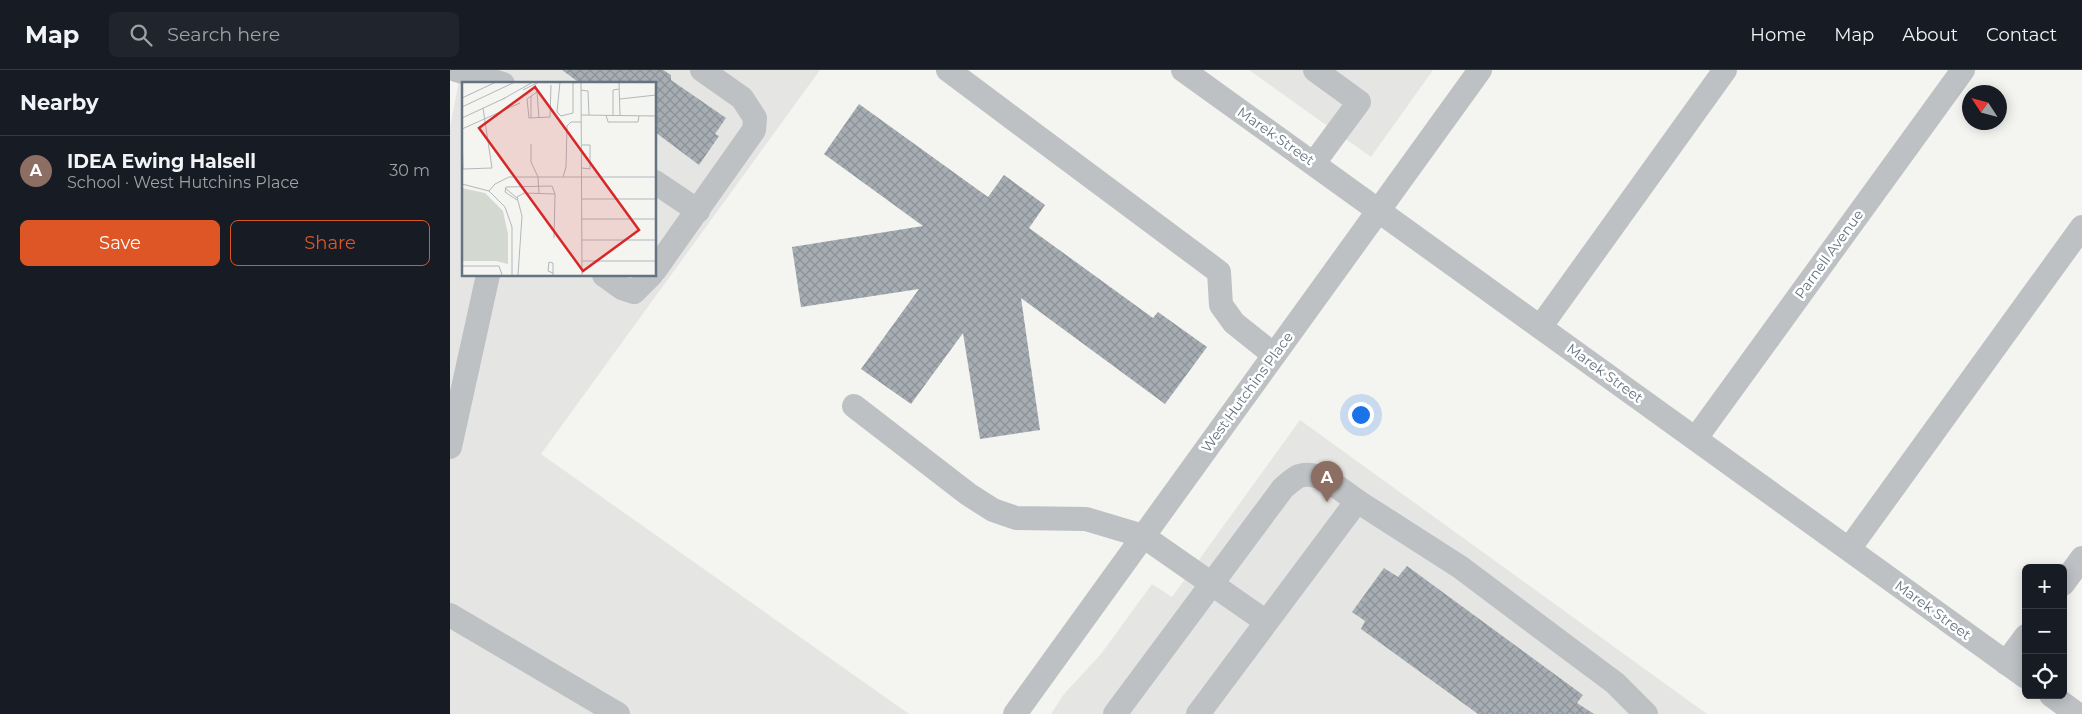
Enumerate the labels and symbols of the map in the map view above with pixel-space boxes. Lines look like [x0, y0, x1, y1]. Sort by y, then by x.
inset map [462, 82, 656, 276]
north arrow [1962, 85, 2007, 130]
street label: Marek Street [1234, 103, 1318, 169]
street label: Parnell Avenue [1791, 206, 1867, 302]
street label: West Hutchins Place [1197, 328, 1297, 456]
street label: Marek Street [1563, 339, 1647, 407]
your location [1348, 402, 1374, 428]
pin: A [1311, 461, 1343, 502]
street label: Marek Street [1891, 576, 1975, 644]

